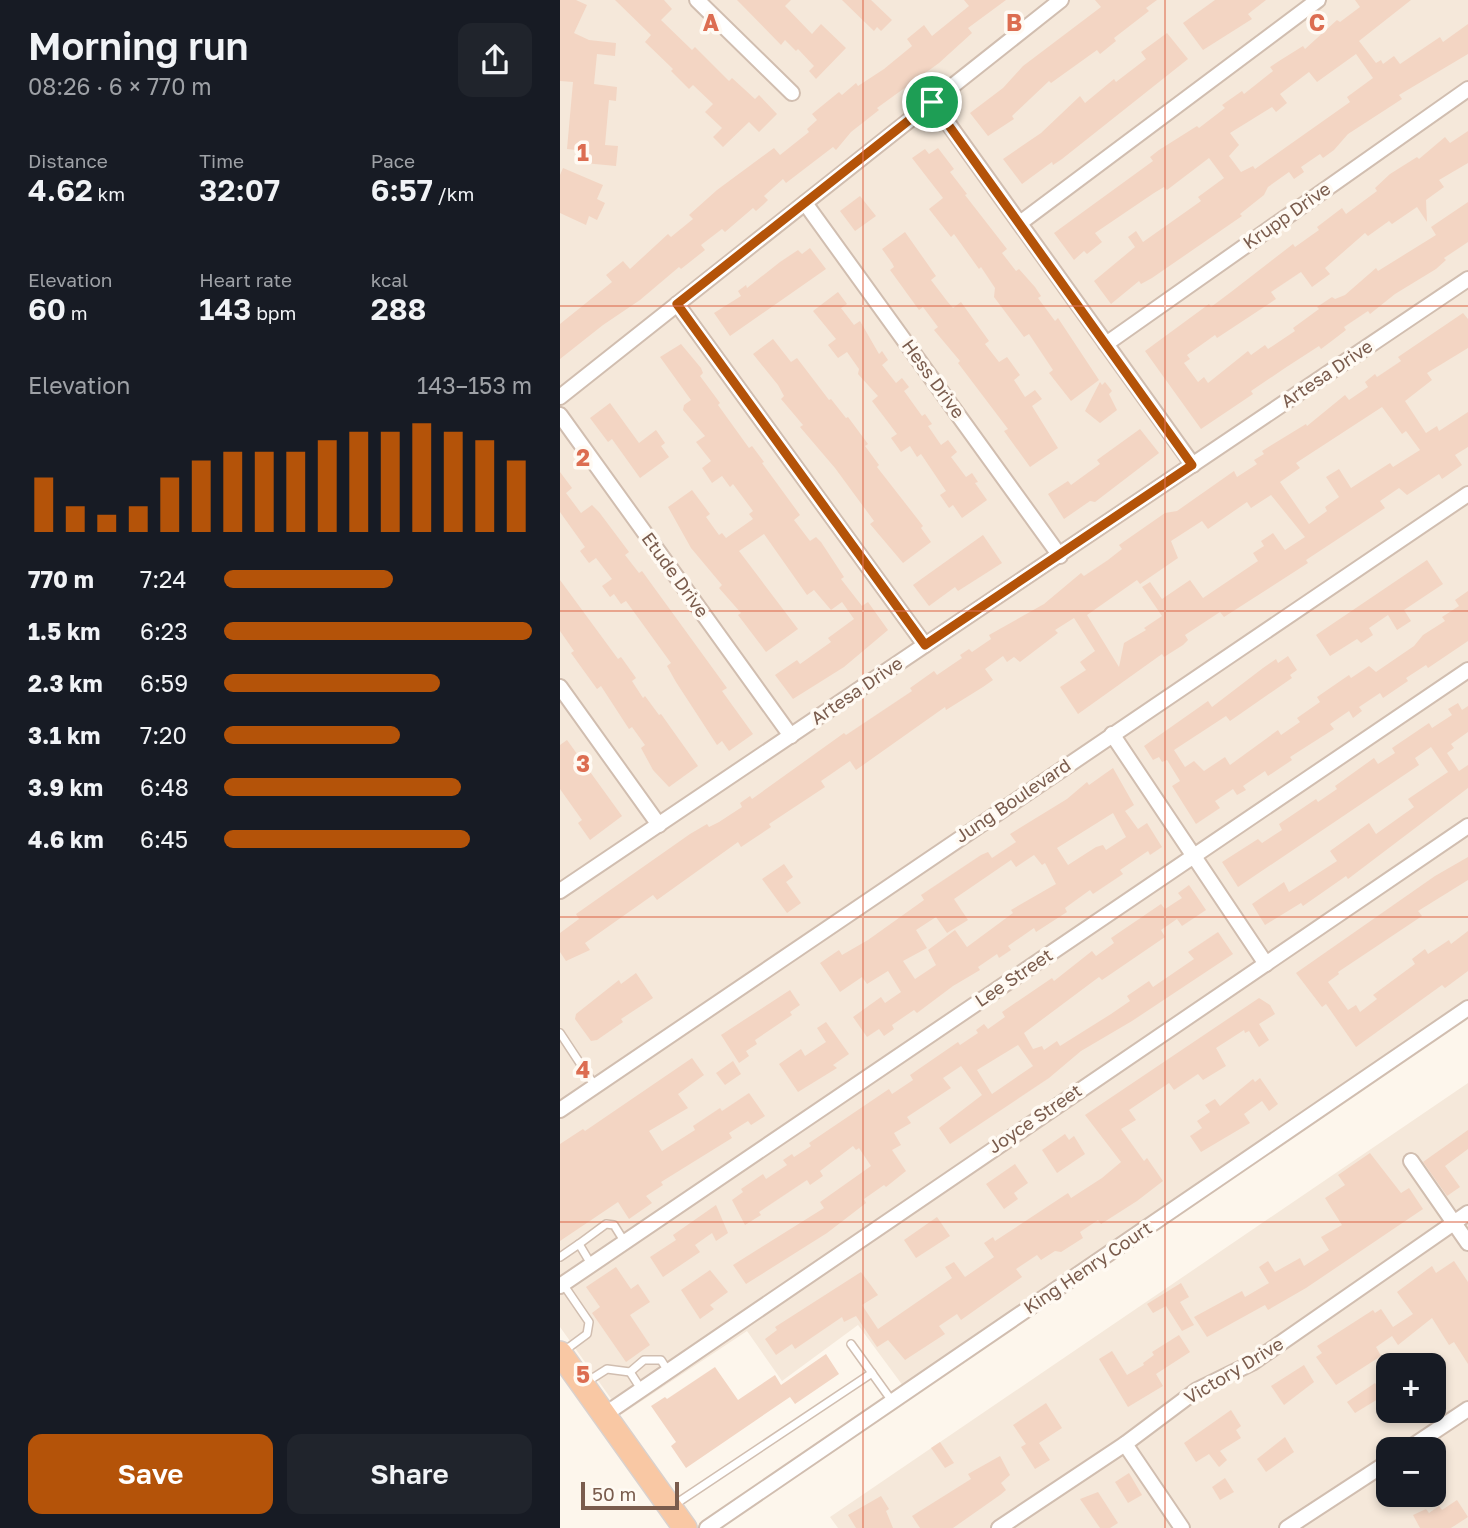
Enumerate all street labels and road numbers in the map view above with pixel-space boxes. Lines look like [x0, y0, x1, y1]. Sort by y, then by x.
street label: Krupp Drive [1239, 177, 1334, 253]
street label: Artesa Drive [1276, 334, 1376, 412]
street label: Hess Drive [898, 335, 970, 422]
street label: Etude Drive [638, 528, 714, 621]
street label: Artesa Drive [806, 651, 906, 729]
street label: Jung Boulevard [951, 753, 1074, 847]
street label: Lee Street [971, 943, 1056, 1011]
street label: Joyce Street [983, 1079, 1085, 1158]
street label: King Henry Court [1019, 1216, 1156, 1318]
street label: Victory Drive [1180, 1332, 1287, 1408]

